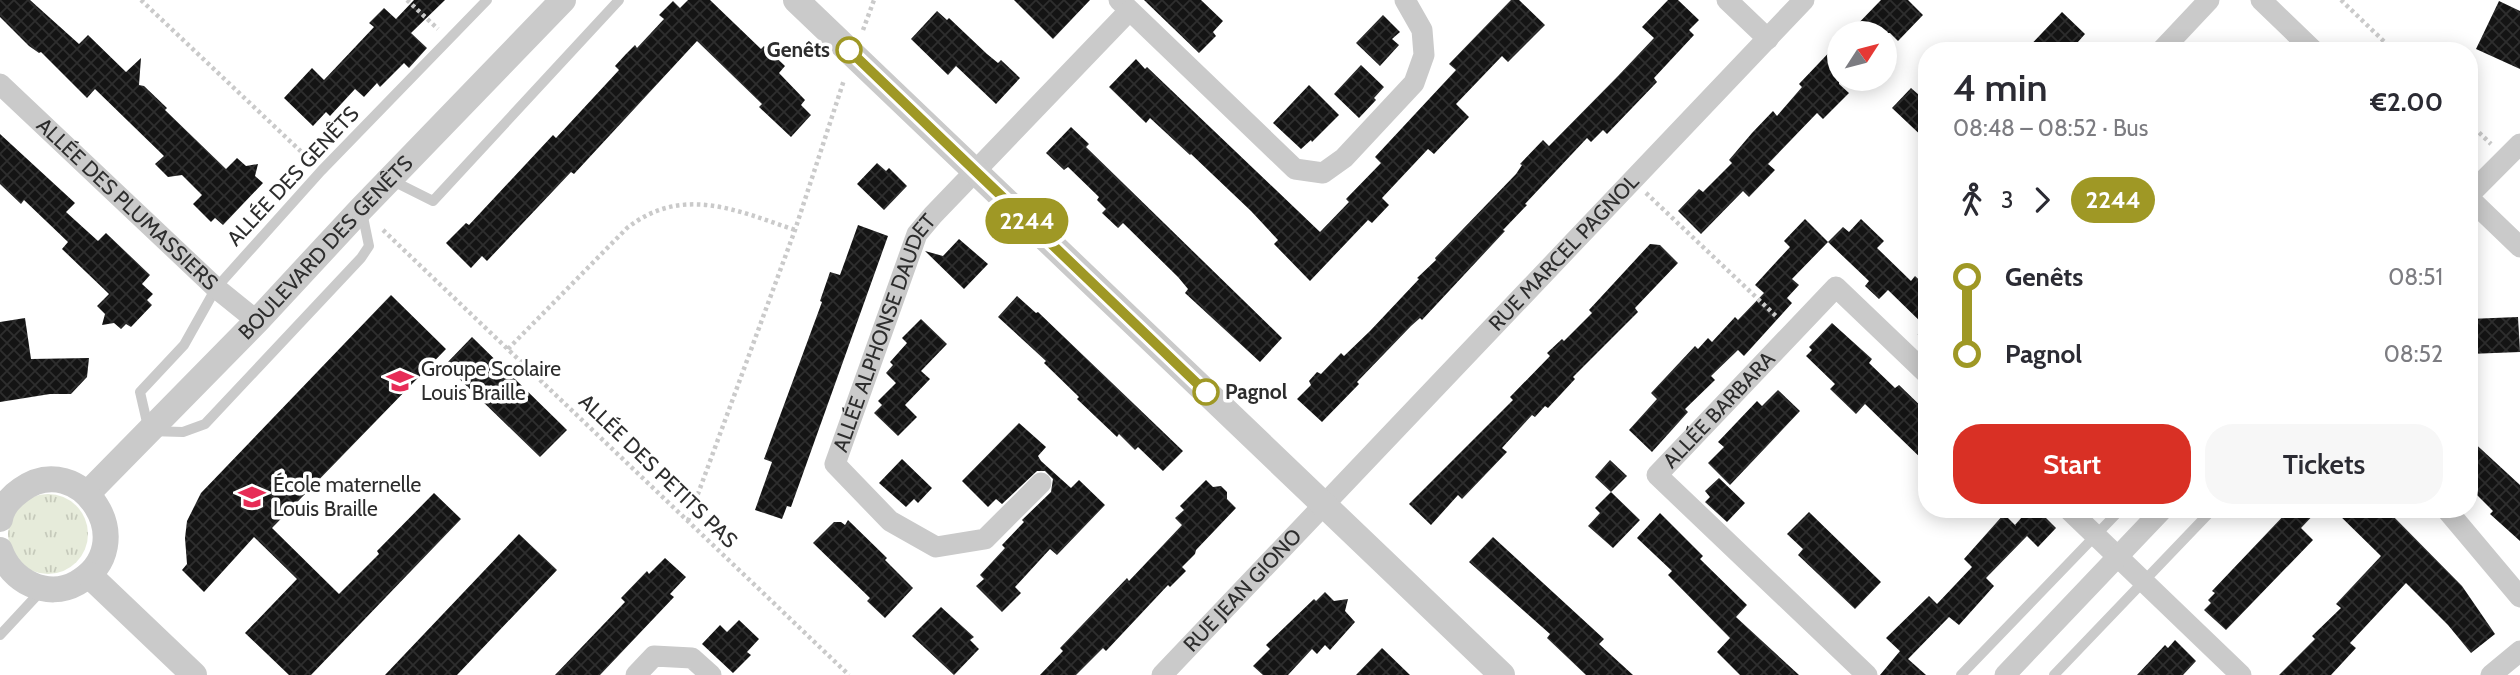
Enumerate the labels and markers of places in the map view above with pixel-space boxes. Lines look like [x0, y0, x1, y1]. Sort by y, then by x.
place label: Genêts [767, 37, 830, 62]
marker: Genêts [836, 37, 862, 63]
place label: Groupe Scolaire Louis Braille [421, 356, 561, 405]
school or university icon: Groupe Scolaire Louis Braille [385, 366, 415, 396]
marker: Pagnol [1193, 379, 1219, 405]
place label: Pagnol [1225, 379, 1288, 404]
place label: École maternelle Louis Braille [273, 472, 422, 521]
school or university icon: École maternelle Louis Braille [237, 482, 267, 512]

